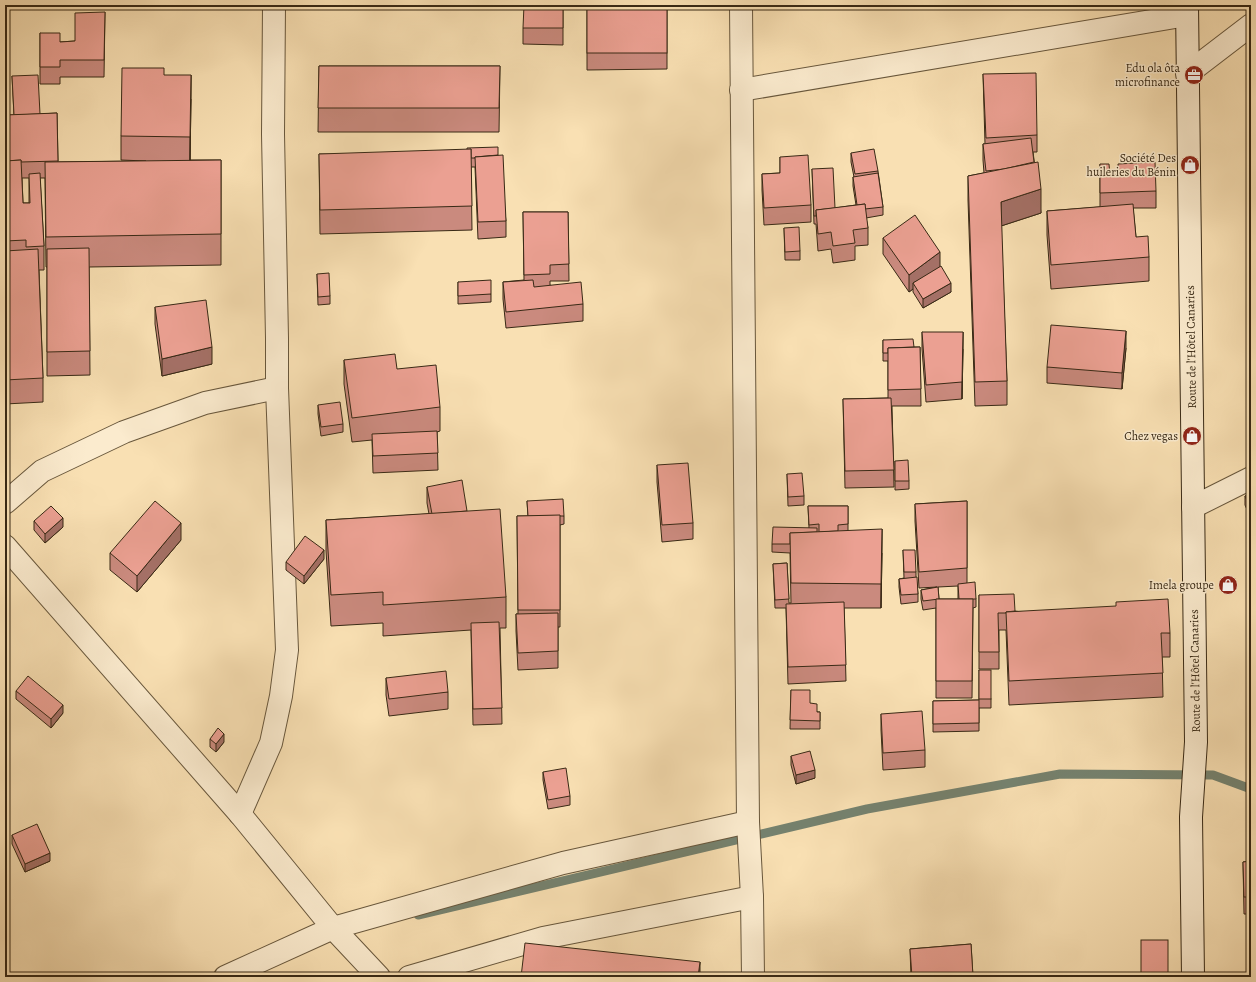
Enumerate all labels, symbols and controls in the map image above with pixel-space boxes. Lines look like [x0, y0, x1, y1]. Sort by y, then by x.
place label: Edu ola ôta microfinance [1115, 60, 1180, 90]
office icon: Edu ola ôta microfinance [1183, 64, 1205, 86]
place label: Société Des huileries du Bénin [1087, 150, 1176, 180]
shop icon: Société Des huileries du Bénin [1179, 154, 1201, 176]
street label: Route de l'Hôtel Canaries [1182, 285, 1200, 409]
shop icon: Chez vegas [1181, 425, 1203, 447]
place label: Chez vegas [1124, 428, 1178, 444]
shop icon: Imela groupe [1217, 574, 1239, 596]
place label: Imela groupe [1149, 577, 1214, 593]
street label: Route de l'Hôtel Canaries [1186, 609, 1204, 733]

